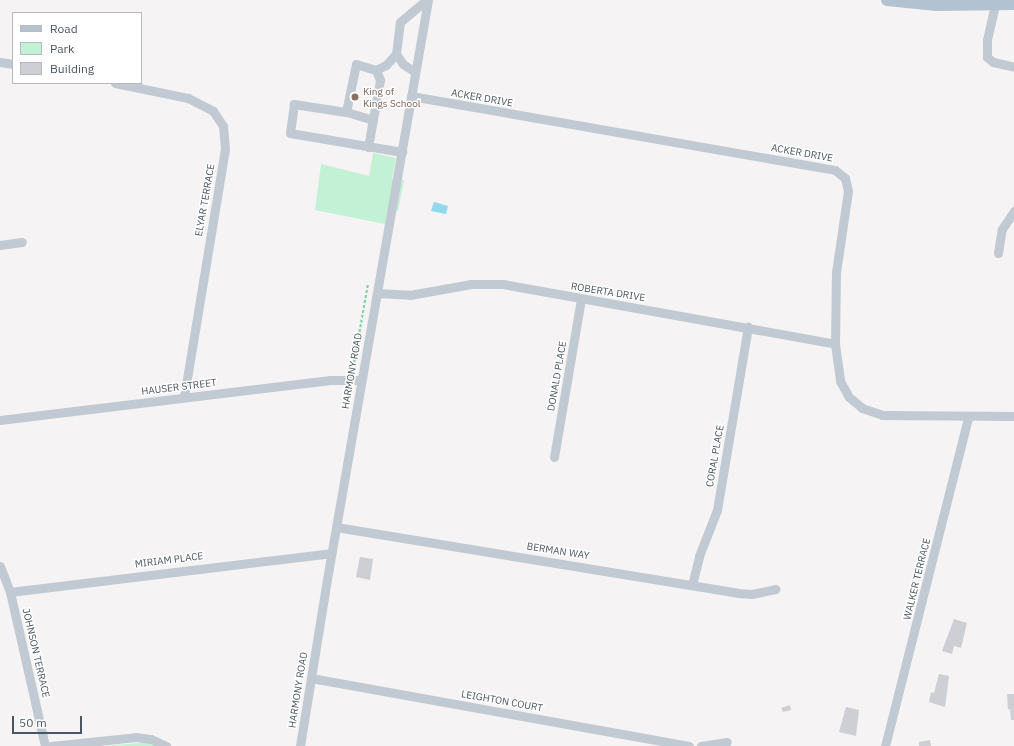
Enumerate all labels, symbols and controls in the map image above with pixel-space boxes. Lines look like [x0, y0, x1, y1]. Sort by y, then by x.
legend [12, 12, 142, 84]
text: Road [50, 21, 78, 36]
text: Park [50, 41, 74, 56]
text: Building [50, 61, 94, 76]
place label: King of Kings School [363, 85, 420, 108]
street label: ACKER DRIVE [450, 87, 514, 109]
marker: King of Kings School [350, 92, 360, 102]
street label: ACKER DRIVE [770, 142, 834, 164]
street label: ELYAR TERRACE [193, 163, 217, 237]
street label: ROBERTA DRIVE [570, 280, 646, 304]
street label: HARMONY ROAD [339, 332, 365, 410]
street label: DONALD PLACE [545, 340, 569, 412]
street label: HAUSER STREET [141, 376, 217, 398]
street label: CORAL PLACE [704, 424, 726, 488]
street label: WALKER TERRACE [901, 537, 933, 621]
street label: BERMAN WAY [526, 540, 590, 562]
street label: MIRIAM PLACE [134, 550, 204, 570]
street label: JOHNSON TERRACE [20, 607, 52, 699]
street label: HARMONY ROAD [286, 651, 310, 729]
street label: LEIGHTON COURT [460, 688, 544, 714]
scale bar [14, 708, 84, 734]
text: 50 m [19, 715, 47, 730]

